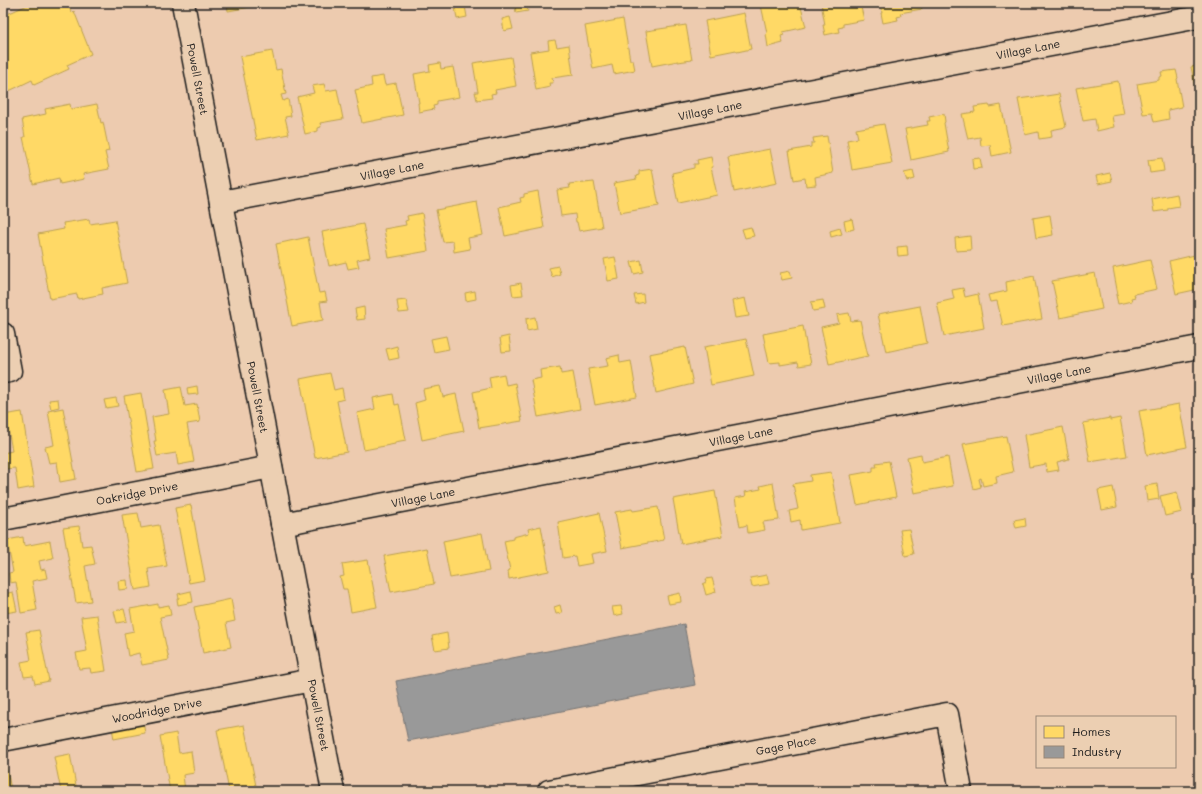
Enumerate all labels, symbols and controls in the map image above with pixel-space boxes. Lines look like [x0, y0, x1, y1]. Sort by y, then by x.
street label: Village Lane [995, 35, 1062, 63]
street label: Powell Street [184, 42, 212, 116]
street label: Village Lane [677, 96, 744, 124]
street label: Village Lane [359, 156, 426, 184]
street label: Powell Street [244, 360, 272, 434]
street label: Village Lane [1026, 360, 1093, 388]
street label: Village Lane [708, 422, 775, 450]
street label: Oakridge Drive [95, 478, 179, 508]
street label: Village Lane [390, 483, 457, 511]
street label: Powell Street [305, 678, 333, 752]
street label: Woodridge Drive [111, 694, 203, 726]
legend [1036, 716, 1176, 768]
text: Homes [1072, 723, 1111, 739]
street label: Gage Place [754, 732, 818, 758]
text: Industry [1072, 743, 1121, 759]

